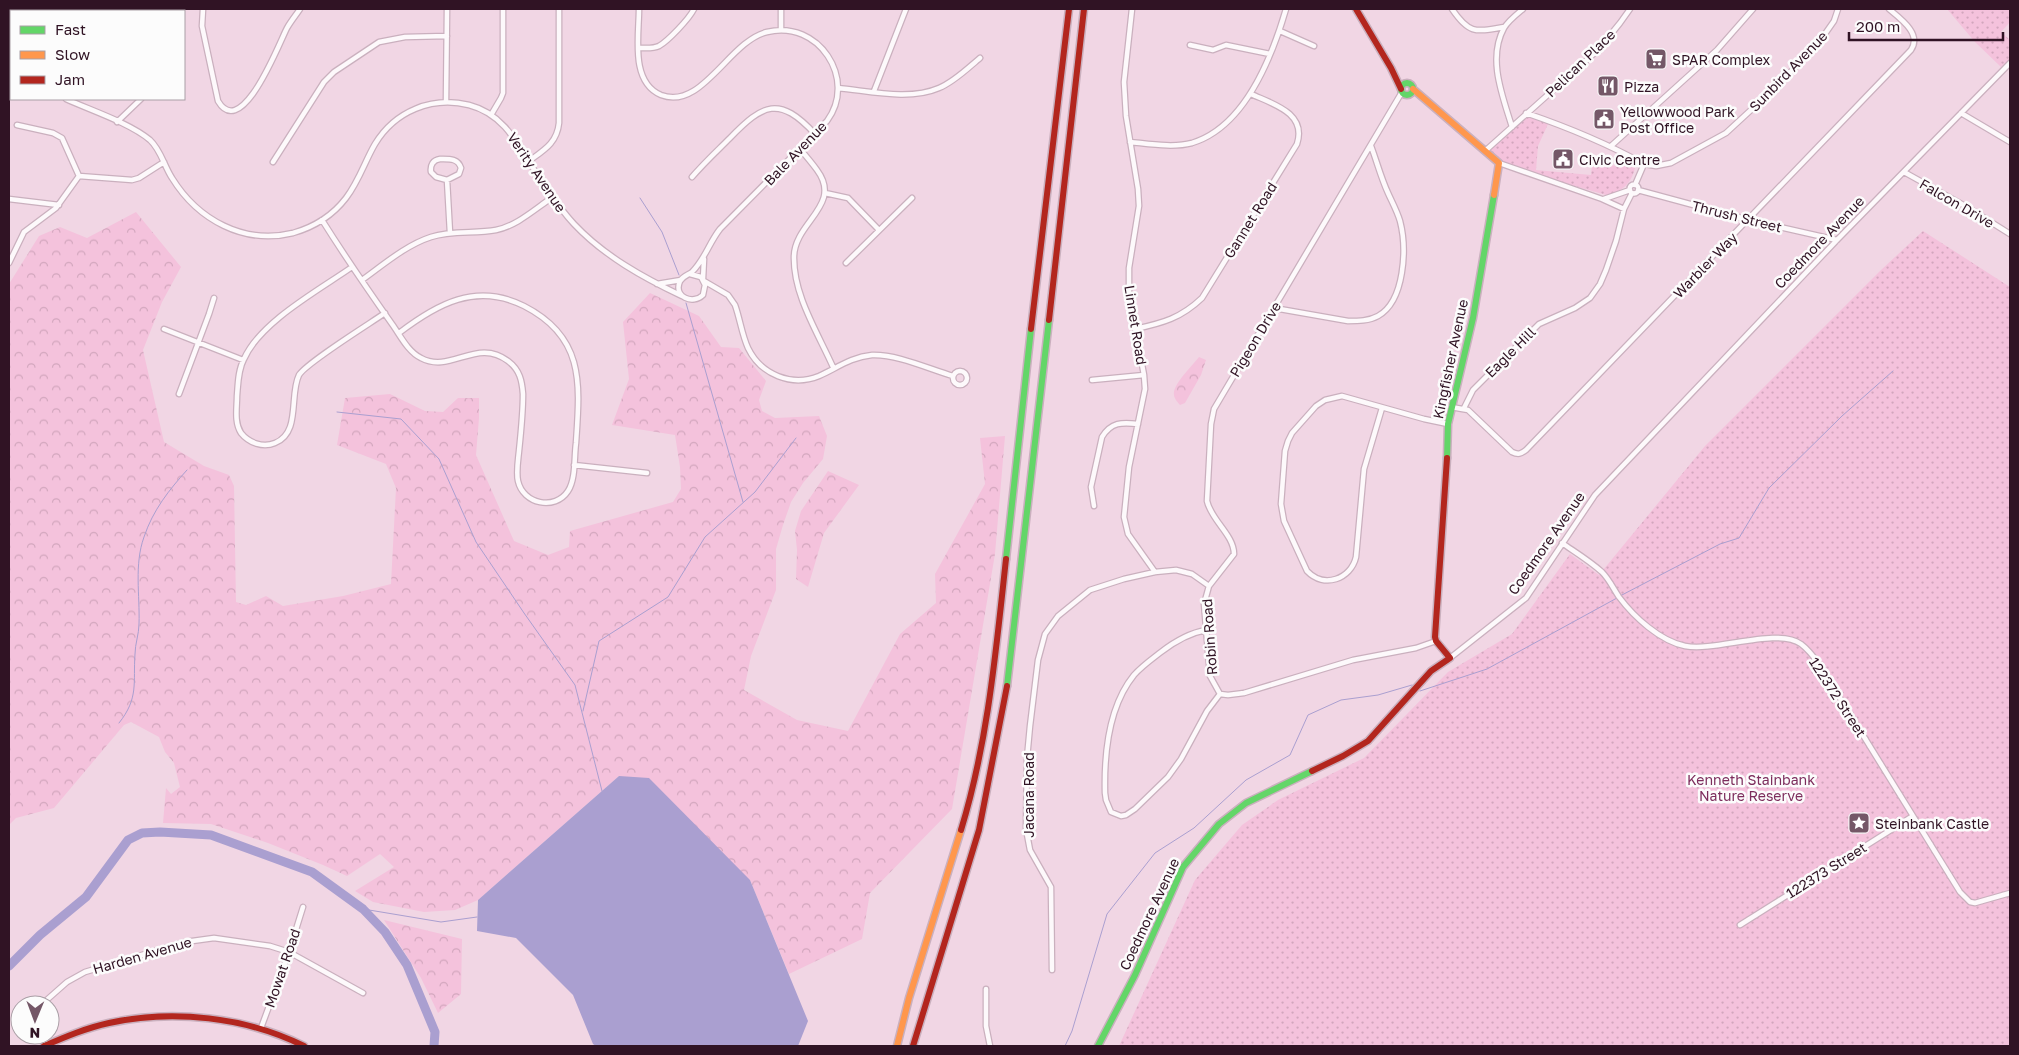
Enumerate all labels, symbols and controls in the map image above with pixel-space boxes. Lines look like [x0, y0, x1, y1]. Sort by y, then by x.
legend [10, 10, 185, 100]
scale bar [1849, 10, 2003, 42]
text: 200 m [1856, 17, 1900, 35]
text: Fast [55, 20, 86, 38]
street label: Pelican Place [1542, 26, 1618, 100]
street label: Sunbird Avenue [1745, 27, 1831, 115]
text: Slow [55, 45, 90, 63]
supermarket icon: SPAR Complex [1644, 47, 1668, 71]
place label: SPAR Complex [1672, 51, 1771, 68]
text: Jam [55, 70, 85, 88]
restaurant icon: Pizza [1596, 74, 1620, 98]
place label: Pizza [1624, 78, 1659, 95]
place label: Yellowwood Park Post Office [1620, 103, 1735, 136]
public building icon: Yellowwood Park Post Office [1592, 107, 1616, 131]
street label: Bale Avenue [760, 117, 830, 189]
street label: Verity Avenue [504, 129, 570, 215]
public building icon: Civic Centre [1551, 147, 1575, 171]
place label: Civic Centre [1579, 151, 1660, 168]
street label: Falcon Drive [1917, 175, 1997, 231]
street label: Gannet Road [1220, 179, 1280, 261]
street label: Coedmore Avenue [1771, 192, 1867, 292]
street label: Thrush Street [1690, 197, 1784, 235]
street label: Warbler Way [1669, 229, 1741, 301]
street label: Linnet Road [1121, 284, 1151, 366]
street label: Pigeon Drive [1226, 298, 1284, 380]
street label: Kingfisher Avenue [1429, 298, 1471, 420]
street label: Eagle Hill [1481, 323, 1539, 381]
street label: Coedmore Avenue [1504, 488, 1588, 598]
street label: Robin Road [1198, 598, 1220, 676]
street label: 122372 Street [1806, 654, 1870, 740]
street label: Jacana Road [1020, 752, 1037, 838]
park label: Kenneth Stainbank Nature Reserve [1687, 771, 1815, 804]
place icon: Steinbank Castle [1847, 811, 1871, 835]
place label: Steinbank Castle [1875, 815, 1989, 832]
street label: 122373 Street [1783, 838, 1869, 902]
street label: Coedmore Avenue [1116, 855, 1182, 973]
street label: Mowat Road [261, 926, 303, 1010]
street label: Harden Avenue [91, 933, 193, 977]
north arrow [10, 995, 60, 1045]
text: N [29, 1025, 40, 1042]

